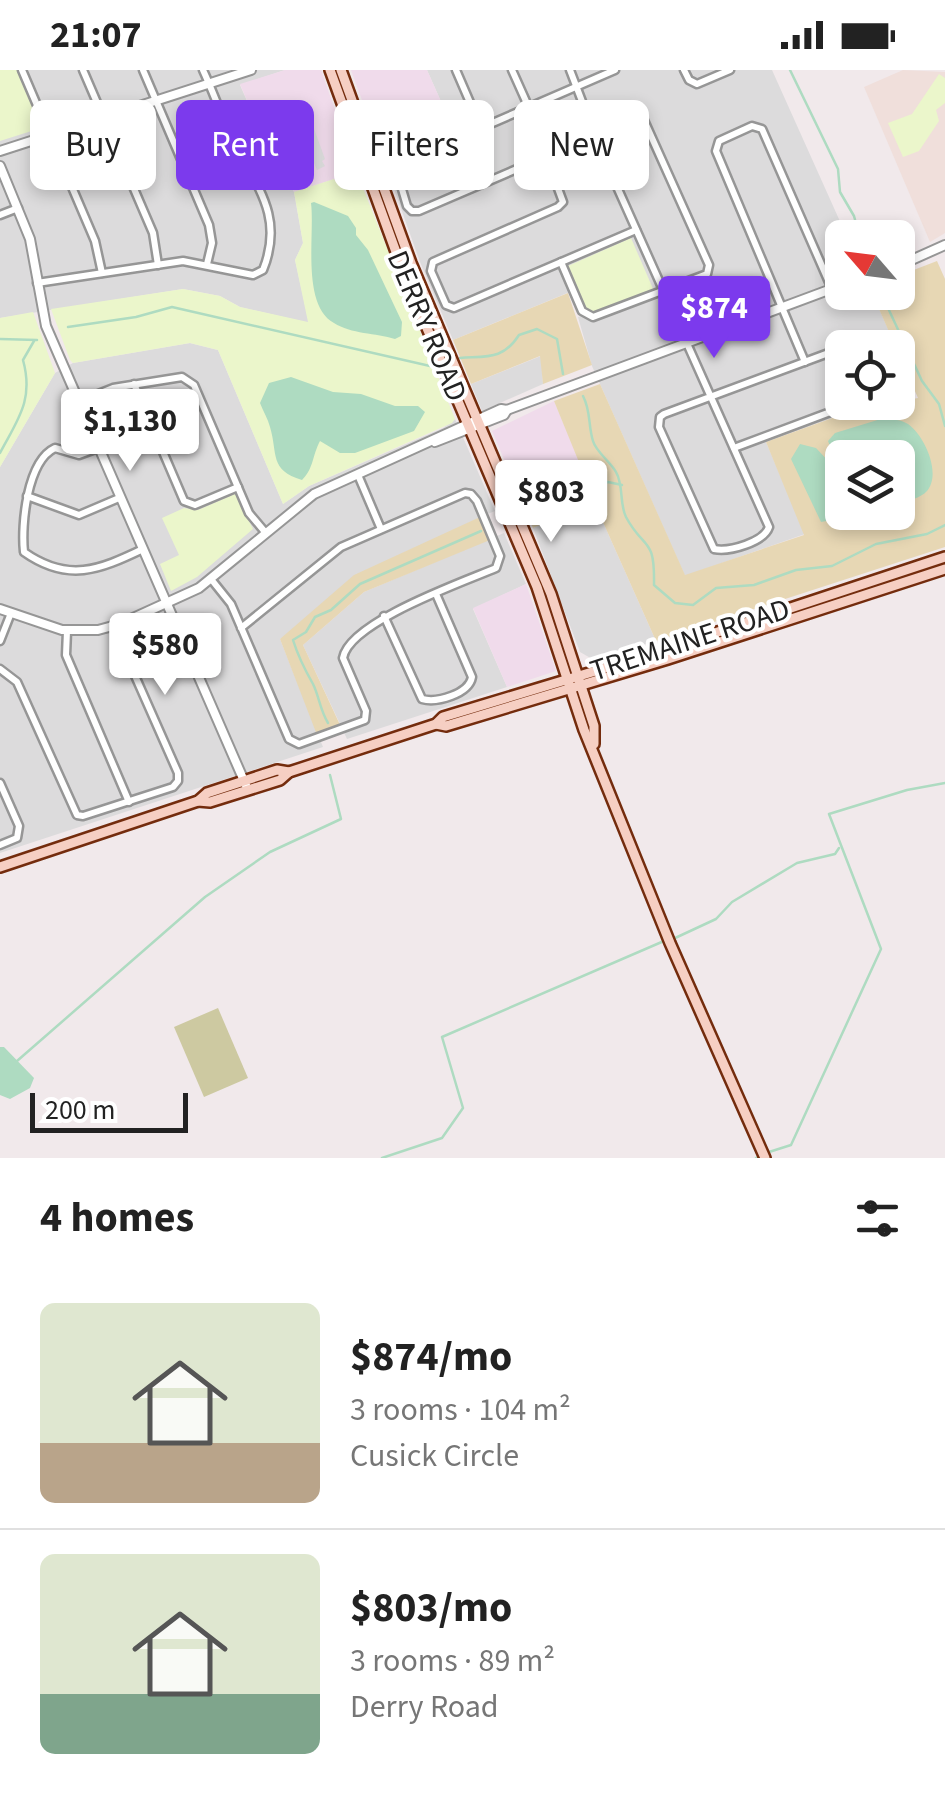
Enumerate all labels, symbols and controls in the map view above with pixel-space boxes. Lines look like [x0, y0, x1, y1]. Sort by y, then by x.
text: 21:07 [50, 8, 142, 62]
chip: Buy [30, 100, 156, 190]
chip: Rent [176, 100, 314, 190]
chip: Filters [334, 100, 494, 190]
chip: New [514, 100, 649, 190]
north arrow [825, 220, 915, 310]
map controls [825, 220, 915, 530]
street label: DERRY ROAD [376, 244, 478, 408]
pin: $874 [655, 276, 773, 361]
text: $874 [680, 285, 748, 331]
button: locate [825, 330, 915, 420]
pin: $1,130 [49, 389, 211, 474]
text: $1,130 [83, 398, 177, 444]
button: layers [825, 440, 915, 530]
pin: $803 [492, 460, 610, 545]
text: $803 [517, 469, 585, 515]
street label: TREMAINE ROAD [585, 587, 795, 693]
pin: $580 [106, 613, 224, 698]
text: $580 [131, 622, 199, 668]
scale bar [30, 1088, 188, 1132]
text: 200 m [45, 1090, 116, 1130]
text: 4 homes [40, 1188, 194, 1248]
icon: filters [850, 1191, 905, 1246]
text: $874/mo [350, 1327, 512, 1387]
icon: home [120, 1343, 240, 1463]
text: 3 rooms · 104 m² [350, 1387, 571, 1433]
text: Cusick Circle [350, 1433, 519, 1479]
text: $803/mo [350, 1578, 512, 1638]
icon: home [120, 1594, 240, 1714]
text: 3 rooms · 89 m² [350, 1638, 555, 1684]
text: Derry Road [350, 1684, 499, 1730]

